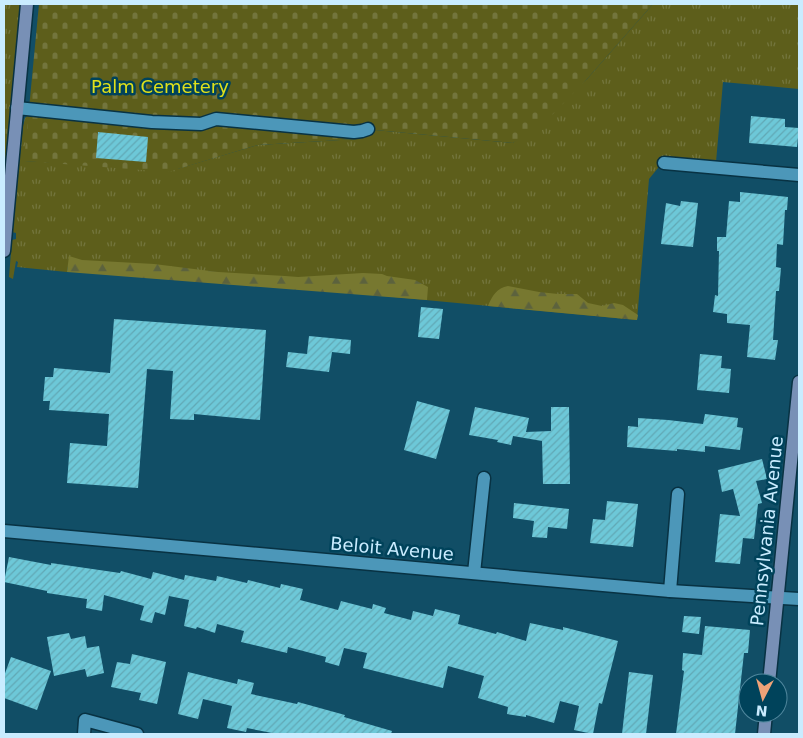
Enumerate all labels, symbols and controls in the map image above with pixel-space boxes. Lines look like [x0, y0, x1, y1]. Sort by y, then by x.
park label: Palm Cemetery [91, 76, 229, 97]
street label: Pennsylvania Avenue [746, 435, 787, 627]
street label: Beloit Avenue [329, 533, 455, 564]
north arrow [738, 673, 788, 723]
text: N [755, 702, 768, 719]

